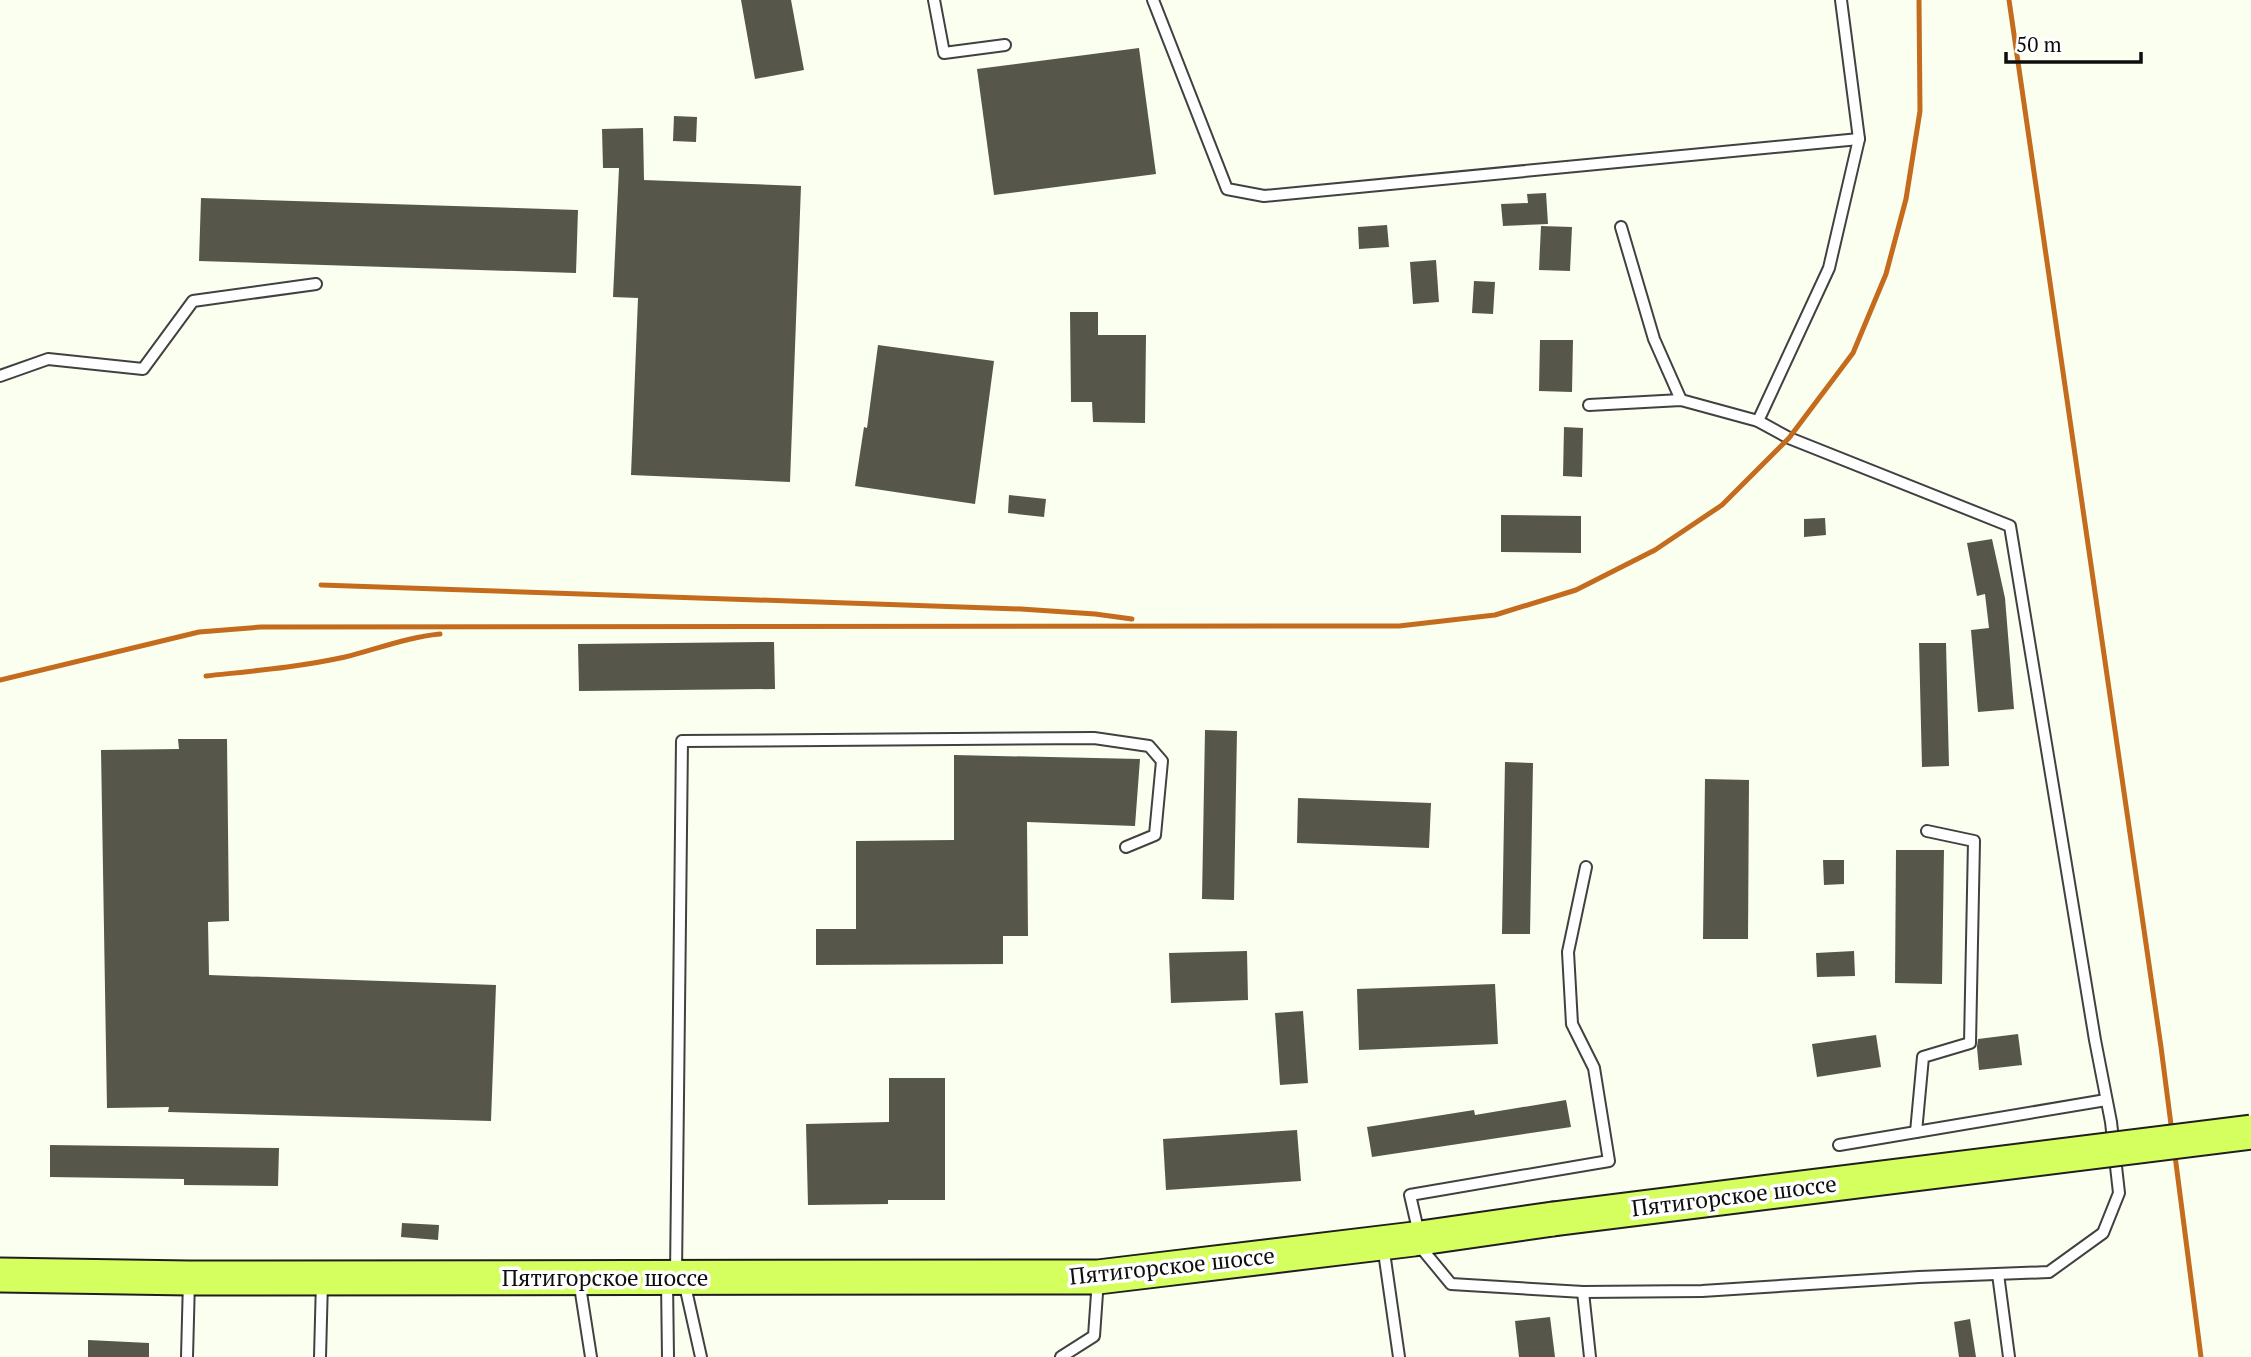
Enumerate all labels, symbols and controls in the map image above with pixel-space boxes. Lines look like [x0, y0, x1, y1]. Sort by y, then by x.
scale bar [2006, 21, 2141, 65]
text: 50 m [2016, 30, 2062, 58]
street label: Пятигорское шоссе [1630, 1168, 1838, 1223]
street label: Пятигорское шоссе [1068, 1239, 1276, 1292]
street label: Пятигорское шоссе [502, 1262, 708, 1293]

